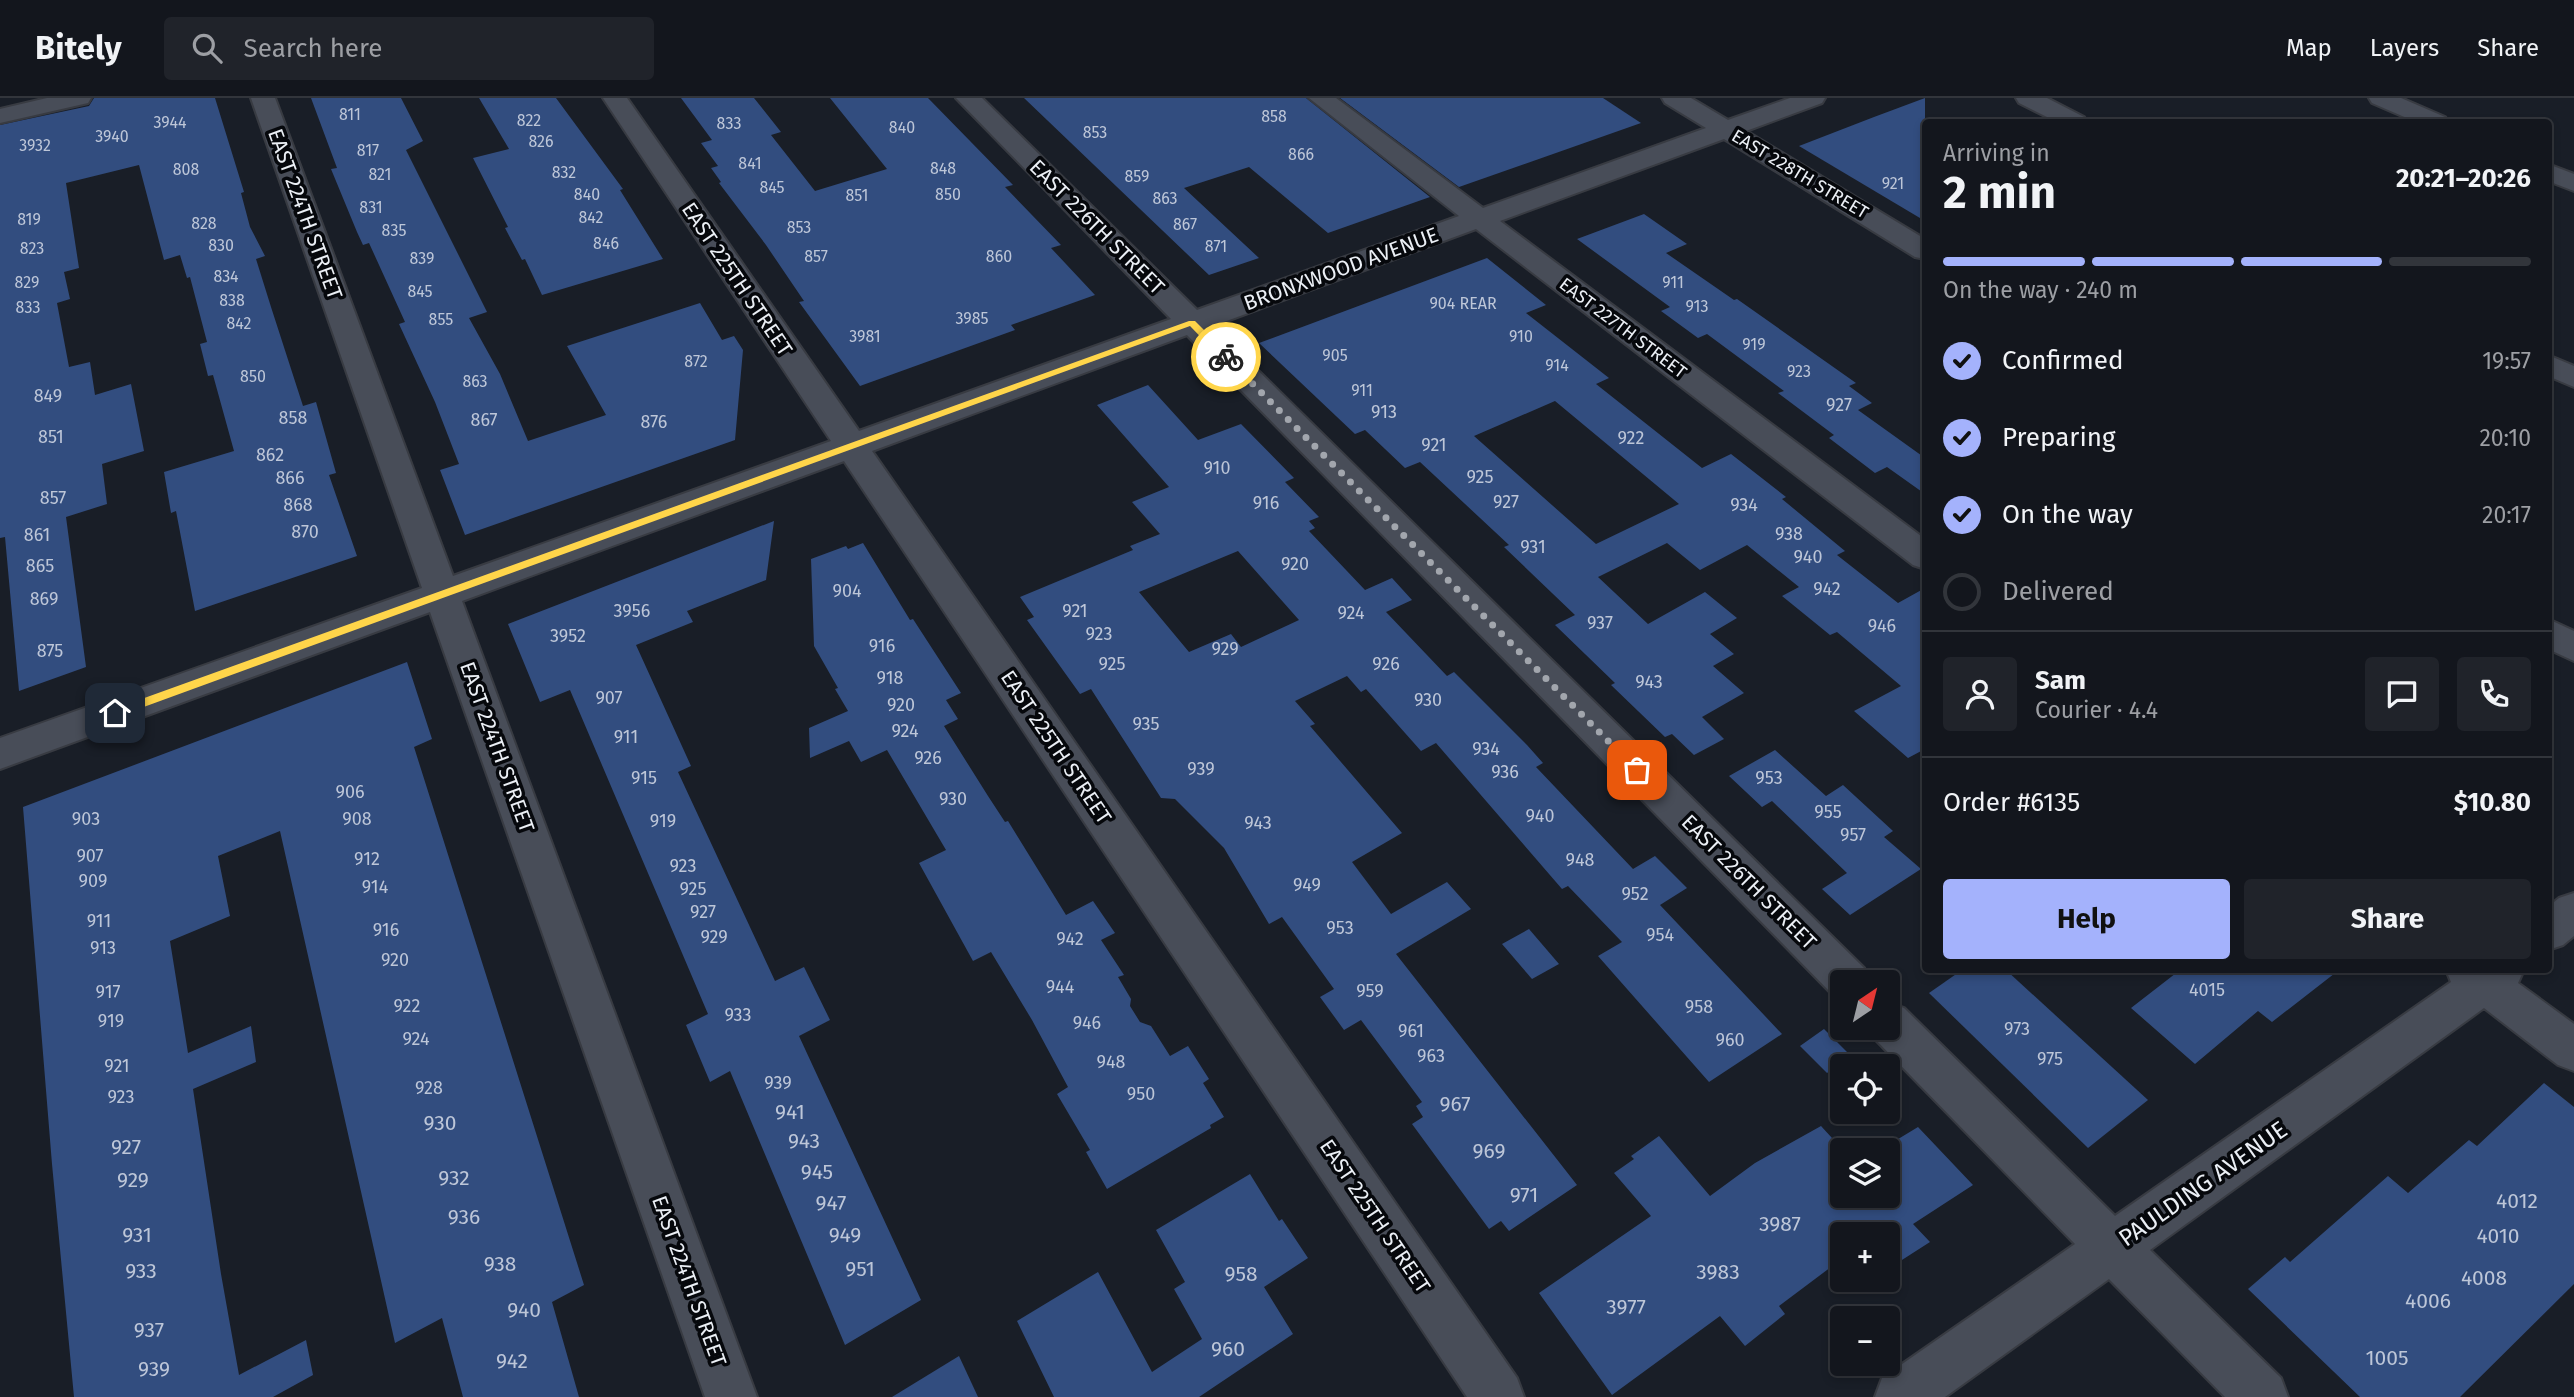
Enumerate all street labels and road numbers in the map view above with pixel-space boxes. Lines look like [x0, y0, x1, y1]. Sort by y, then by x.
street label: EAST 224TH STREET [262, 125, 348, 303]
street label: EAST 228TH STREET [1728, 125, 1873, 224]
street label: EAST 226TH STREET [1024, 154, 1170, 300]
street label: EAST 225TH STREET [676, 197, 798, 361]
street label: BRONXWOOD AVENUE [1240, 222, 1442, 316]
street label: EAST 227TH STREET [1555, 273, 1691, 383]
street label: EAST 224TH STREET [454, 658, 540, 836]
street label: EAST 225TH STREET [995, 665, 1117, 829]
street label: EAST 226TH STREET [1676, 809, 1822, 955]
street label: PAULDING AVENUE [2113, 1115, 2293, 1253]
street label: EAST 225TH STREET [1314, 1134, 1436, 1298]
street label: EAST 224TH STREET [646, 1192, 732, 1370]

